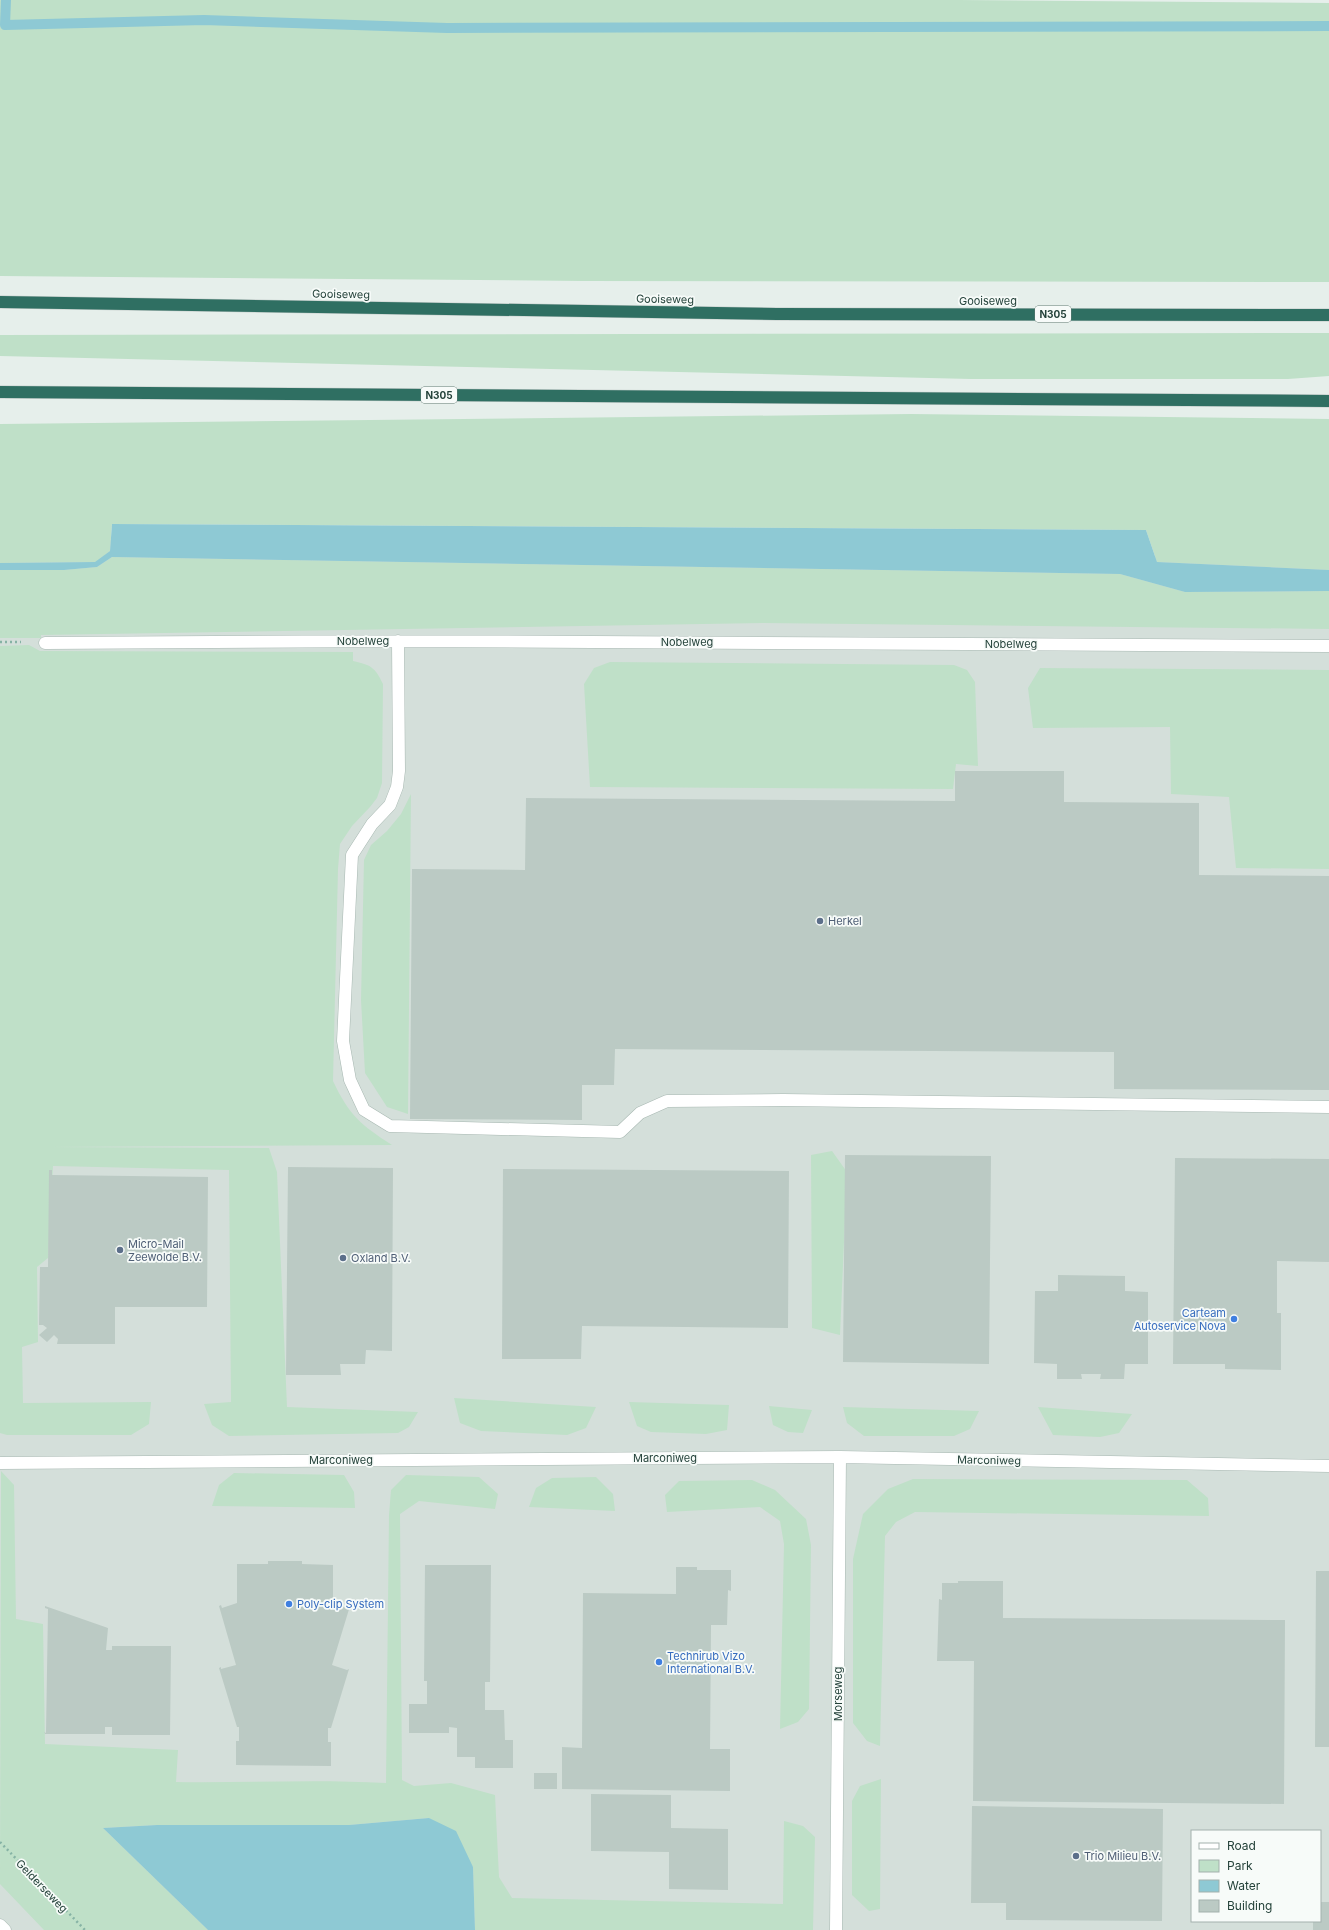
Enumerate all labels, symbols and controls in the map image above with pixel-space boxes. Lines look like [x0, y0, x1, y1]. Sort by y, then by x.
street label: Gooiseweg [312, 286, 370, 302]
street label: Gooiseweg [636, 291, 694, 307]
street label: Gooiseweg [959, 294, 1017, 308]
road number: N305 [1035, 306, 1071, 322]
road number: N305 [421, 387, 457, 403]
street label: Nobelweg [337, 634, 389, 648]
street label: Nobelweg [661, 635, 713, 649]
street label: Nobelweg [985, 637, 1037, 651]
place label: Herkel [828, 914, 862, 928]
marker: Herkel [815, 916, 825, 926]
place label: Micro-Mail Zeewolde B.V. [128, 1237, 202, 1264]
marker: Micro-Mail Zeewolde B.V. [115, 1245, 125, 1255]
place label: Oxland B.V. [351, 1251, 411, 1265]
marker: Oxland B.V. [338, 1253, 348, 1263]
place label: Carteam Autoservice Nova [1134, 1306, 1226, 1333]
marker: Carteam Autoservice Nova [1229, 1314, 1239, 1324]
street label: Marconiweg [633, 1451, 697, 1465]
street label: Marconiweg [957, 1452, 1021, 1468]
street label: Marconiweg [309, 1453, 373, 1467]
place label: Poly-clip System [297, 1597, 384, 1611]
marker: Poly-clip System [284, 1599, 294, 1609]
place label: Technirub Vizo International B.V. [667, 1649, 755, 1676]
marker: Technirub Vizo International B.V. [654, 1657, 664, 1667]
street label: Morseweg [831, 1667, 845, 1721]
legend [1191, 1830, 1321, 1922]
text: Road [1227, 1838, 1256, 1853]
place label: Trio Milieu B.V. [1084, 1849, 1161, 1863]
marker: Trio Milieu B.V. [1071, 1851, 1081, 1861]
street label: Gelderseweg [13, 1856, 71, 1916]
text: Park [1227, 1858, 1253, 1873]
text: Water [1227, 1878, 1261, 1893]
text: Building [1227, 1898, 1272, 1913]

